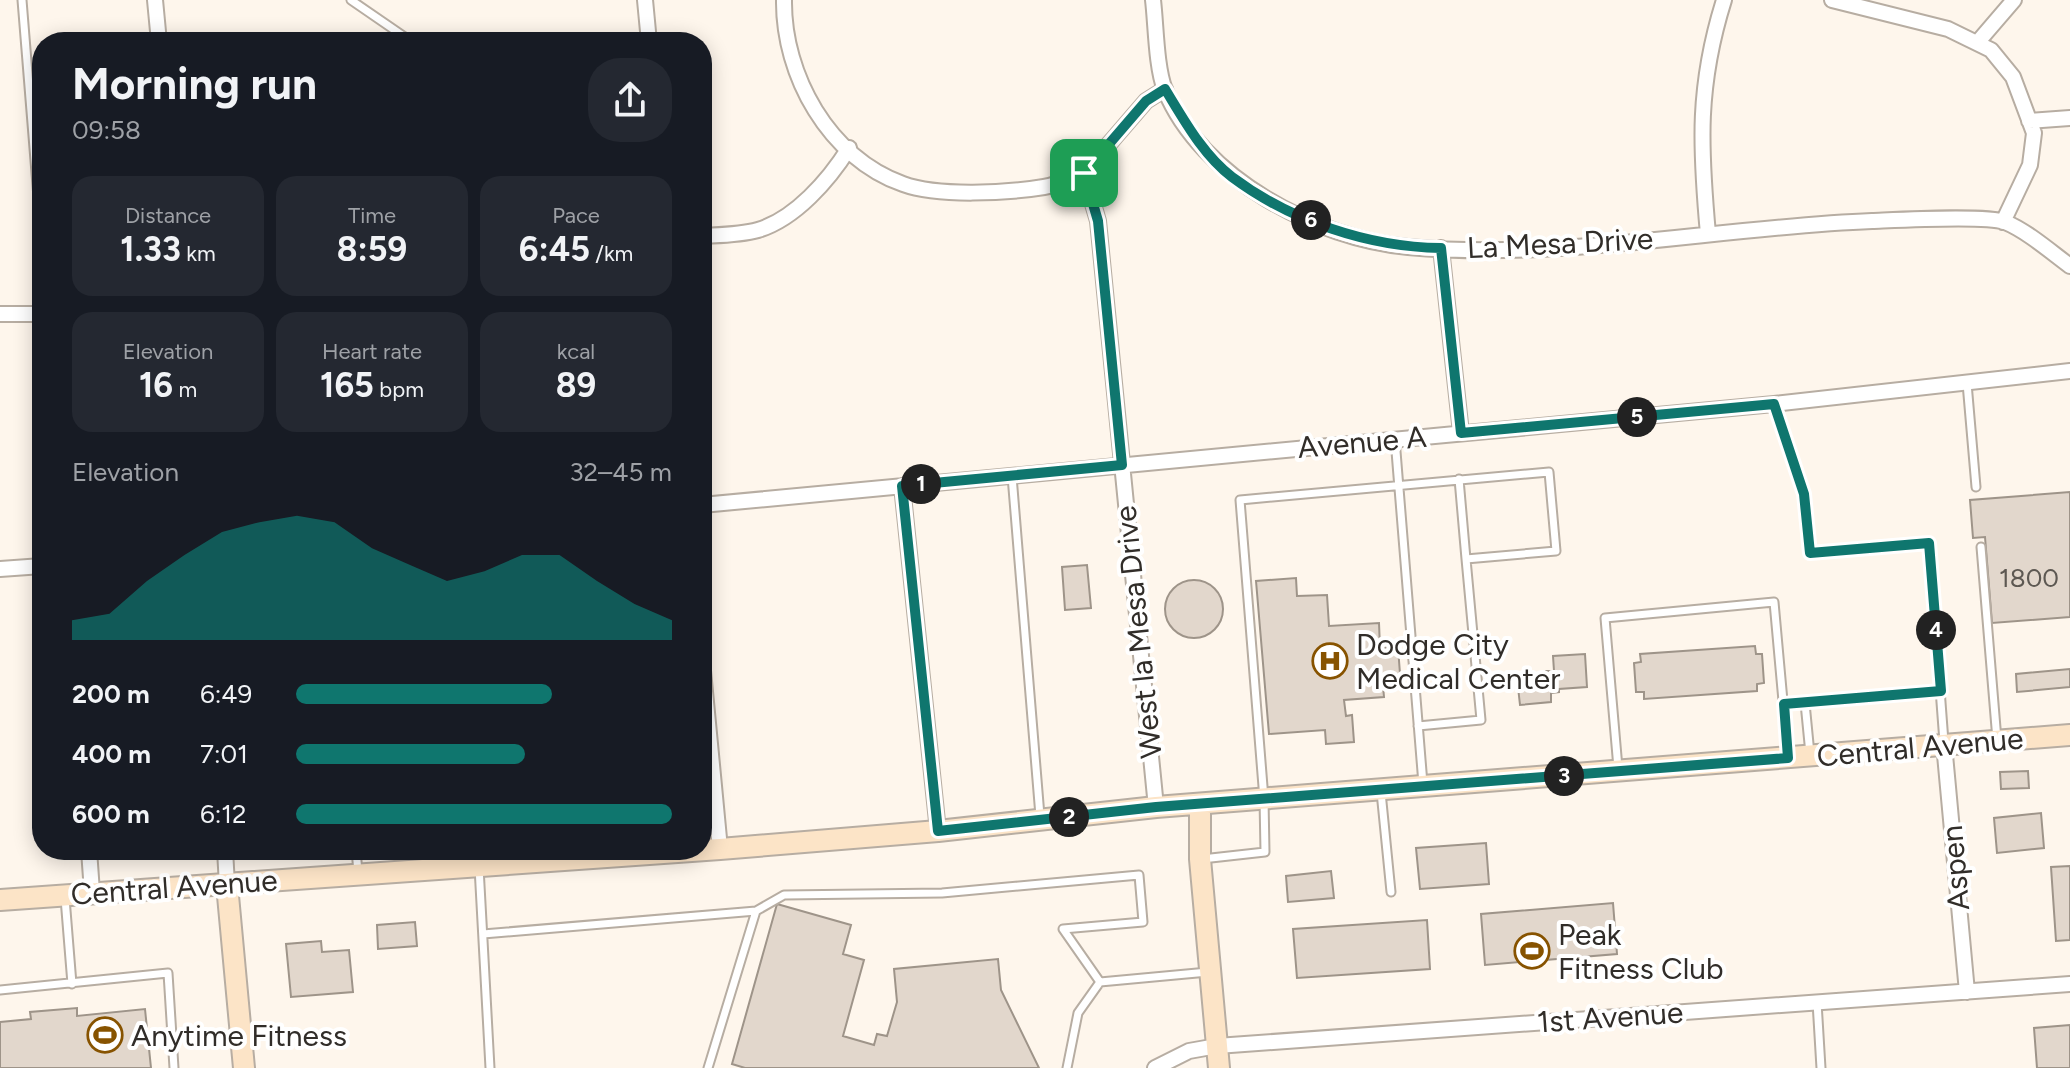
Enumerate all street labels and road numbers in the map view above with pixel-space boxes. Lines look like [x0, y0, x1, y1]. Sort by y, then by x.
street label: La Mesa Drive [1466, 220, 1654, 266]
street label: Avenue A [1296, 418, 1429, 466]
street label: West la Mesa Drive [1106, 504, 1170, 760]
street label: Central Avenue [1815, 720, 2025, 774]
street label: Aspen [1933, 824, 1977, 912]
street label: Central Avenue [69, 861, 279, 913]
street label: 1st Avenue [1536, 993, 1684, 1041]

